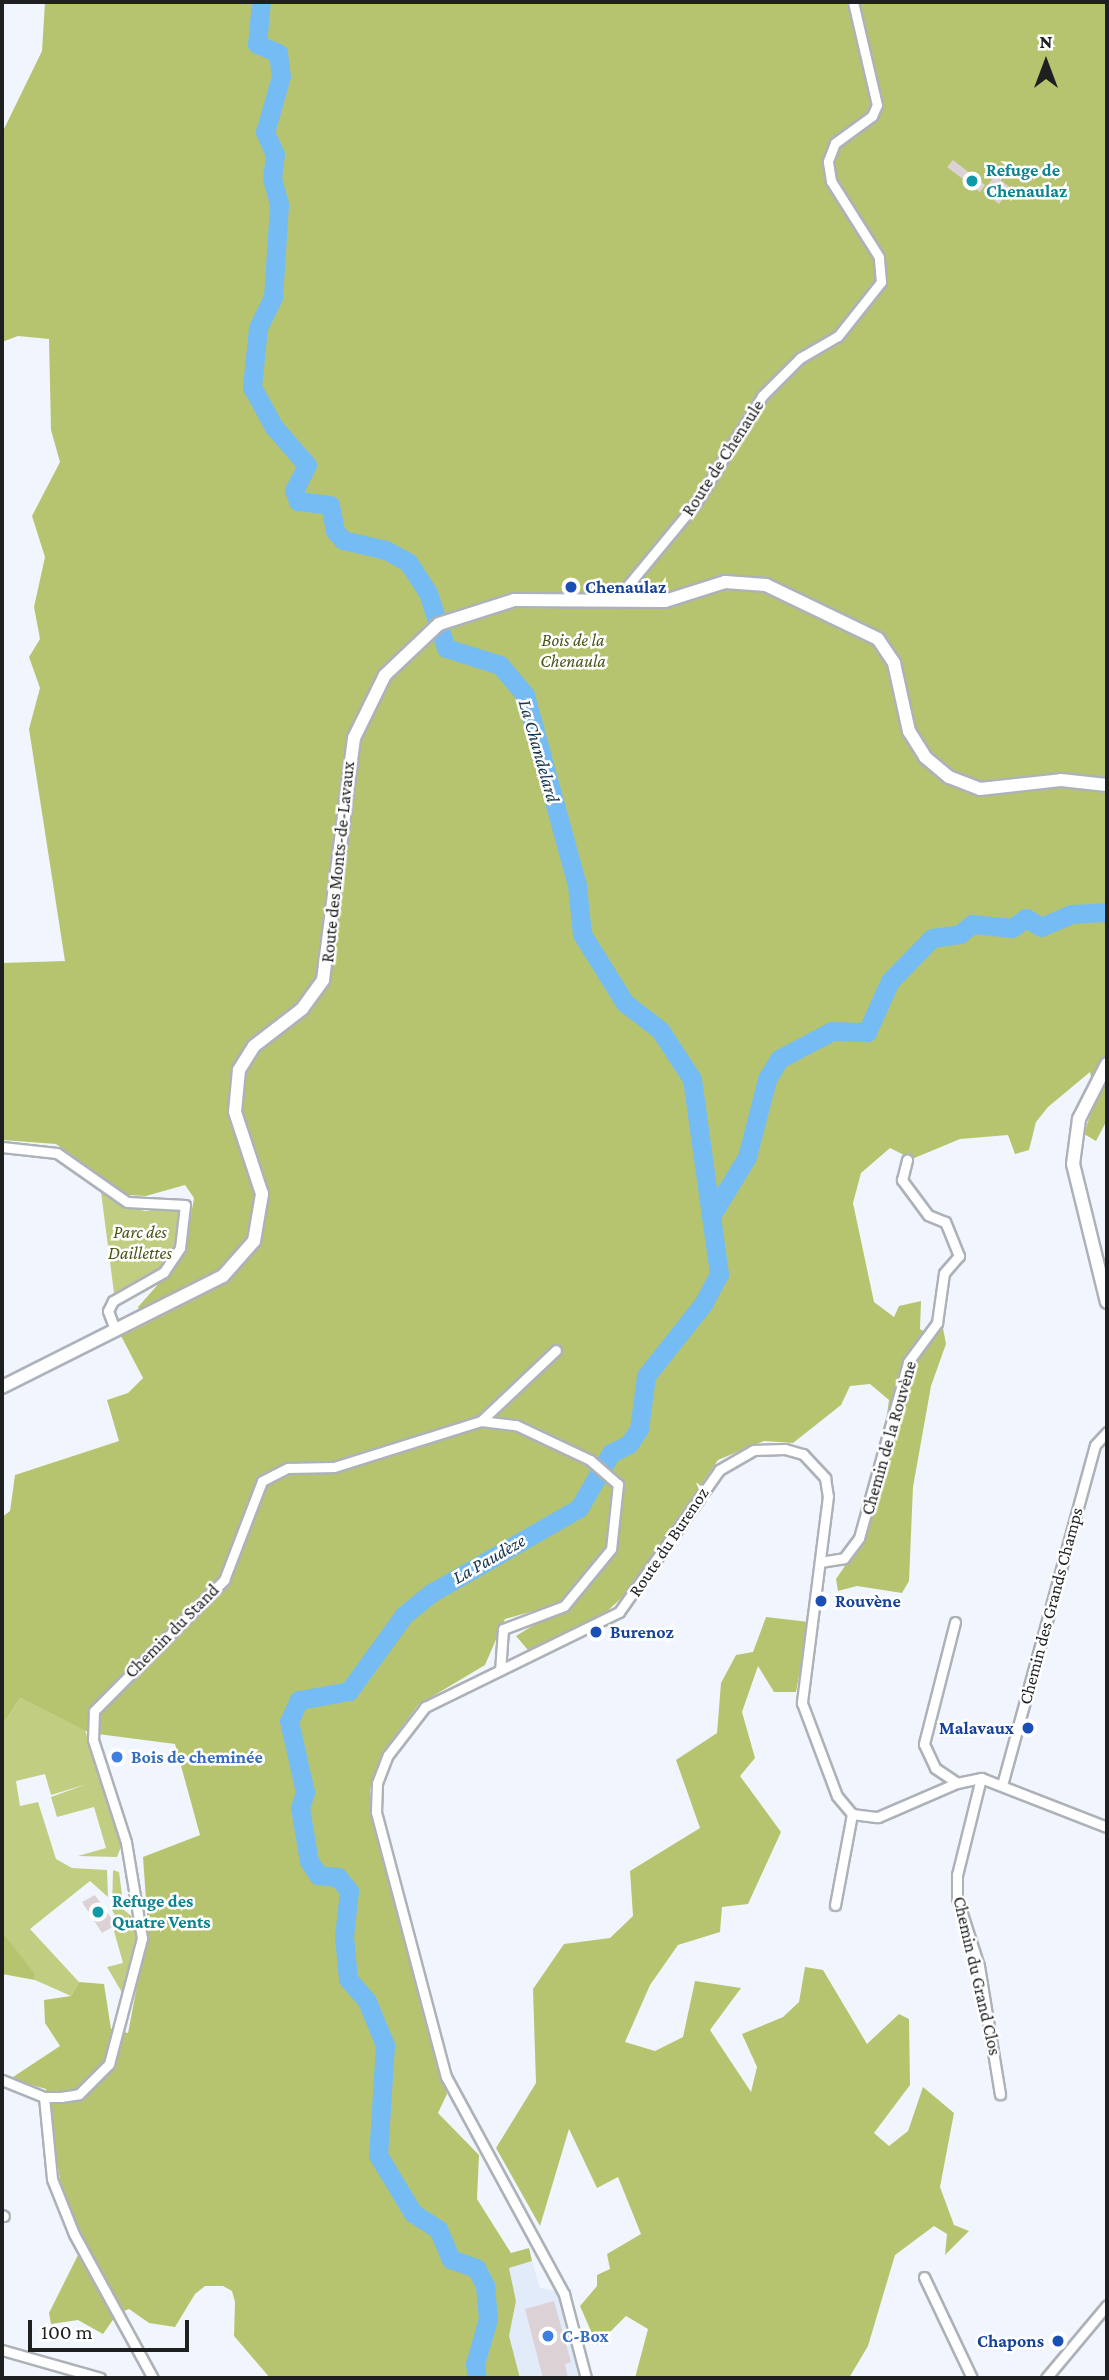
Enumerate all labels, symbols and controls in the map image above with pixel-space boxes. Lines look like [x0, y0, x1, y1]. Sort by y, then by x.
north arrow [1011, 28, 1081, 98]
text: N [1040, 31, 1052, 52]
place label: Refuge de Chenaulaz [986, 160, 1067, 202]
marker: Refuge de Chenaulaz [964, 173, 980, 189]
street label: Route de Chenaule [677, 396, 769, 520]
place label: Chenaulaz [585, 576, 666, 598]
marker: Chenaulaz [563, 579, 579, 595]
park label: Bois de la Chenaula [540, 630, 606, 672]
water label: La Chandelard [513, 697, 565, 805]
street label: Route des Monts-de-Lavaux [317, 760, 359, 964]
park label: Parc des Daillettes [108, 1222, 172, 1264]
street label: Chemin de la Rouvène [857, 1358, 921, 1518]
street label: Route du Burenoz [624, 1483, 714, 1601]
street label: Chemin des Grands Champs [1014, 1505, 1088, 1707]
water label: La Paudèze [449, 1529, 529, 1589]
street label: Chemin du Stand [120, 1579, 224, 1683]
place label: Rouvène [835, 1590, 901, 1612]
marker: Rouvène [813, 1593, 829, 1609]
place label: Burenoz [610, 1621, 674, 1643]
marker: Burenoz [588, 1624, 604, 1640]
place label: Malavaux [939, 1717, 1014, 1739]
marker: Malavaux [1020, 1720, 1036, 1736]
place label: Bois de cheminée [131, 1746, 263, 1768]
marker: Bois de cheminée [109, 1749, 125, 1765]
place label: Refuge des Quatre Vents [112, 1891, 211, 1934]
street label: Chemin du Grand Clos [948, 1894, 1006, 2058]
marker: Refuge des Quatre Vents [90, 1904, 106, 1920]
scale bar [32, 2306, 192, 2350]
text: 100 m [41, 2320, 93, 2344]
place label: C-Box [562, 2325, 609, 2347]
marker: C-Box [540, 2328, 556, 2344]
place label: Chapons [977, 2330, 1044, 2352]
marker: Chapons [1050, 2333, 1066, 2349]

